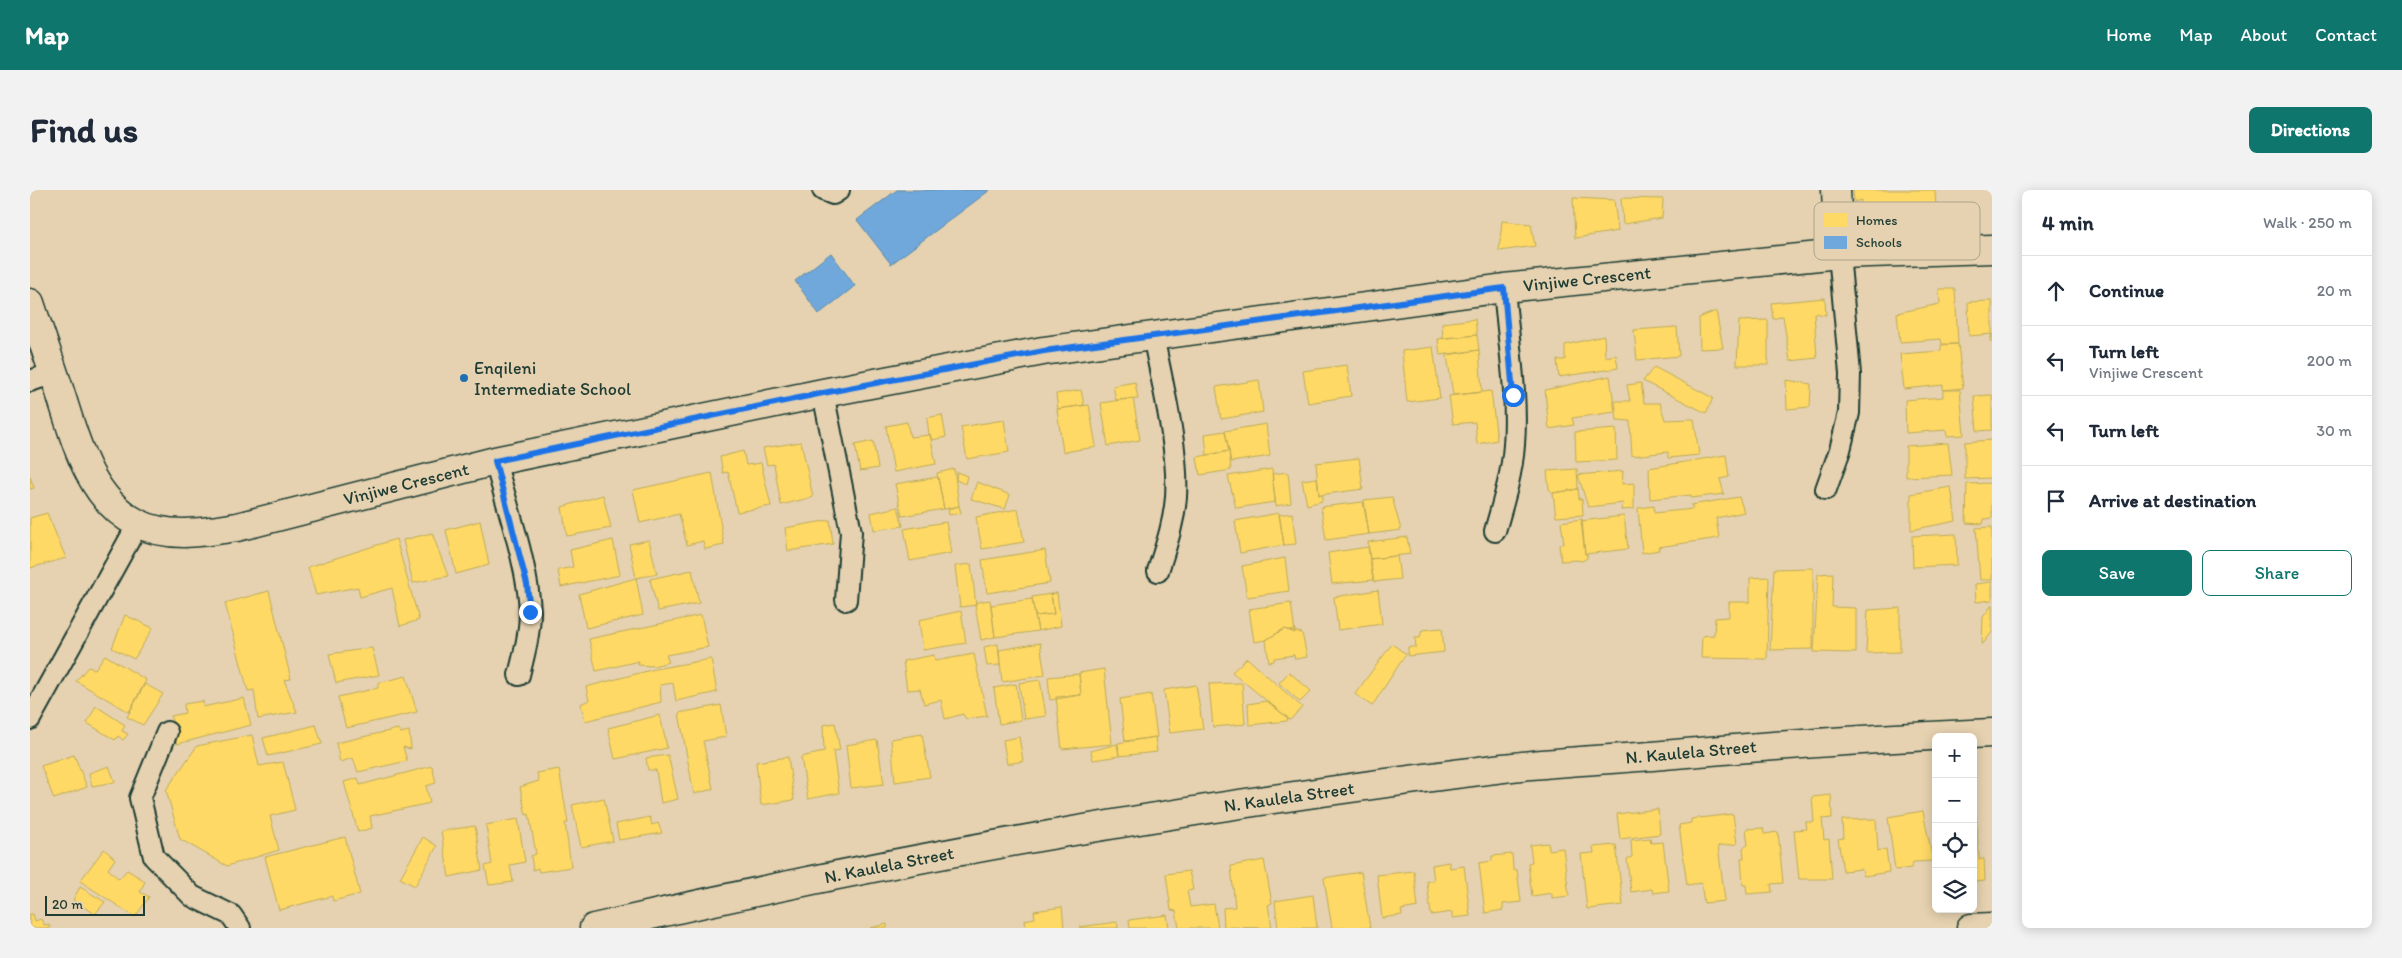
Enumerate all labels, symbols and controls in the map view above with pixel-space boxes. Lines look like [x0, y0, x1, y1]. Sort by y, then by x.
text: Map [25, 21, 69, 50]
text: Home [2106, 24, 2152, 46]
text: Map [2180, 24, 2213, 46]
text: About [2241, 24, 2287, 46]
text: Contact [2315, 24, 2377, 46]
button: Directions [2249, 107, 2372, 153]
text: Find us [30, 109, 138, 151]
legend [1814, 202, 1980, 260]
text: 4 min [2042, 210, 2094, 235]
text: Homes [1856, 212, 1898, 229]
text: Walk · 250 m [2263, 213, 2352, 232]
text: Schools [1856, 234, 1902, 251]
street label: Vinjiwe Crescent [1522, 261, 1652, 297]
icon: ahead [2042, 277, 2070, 305]
text: Continue [2089, 279, 2164, 302]
text: 20 m [2317, 281, 2352, 300]
text: Turn left [2089, 340, 2159, 363]
icon: left [2042, 347, 2070, 375]
text: 200 m [2307, 351, 2352, 370]
place label: Enqileni Intermediate School [474, 357, 631, 400]
text: Vinjiwe Crescent [2089, 363, 2203, 382]
marker: Enqileni Intermediate School [458, 372, 470, 384]
route start [1502, 384, 1525, 407]
icon: left [2042, 417, 2070, 445]
text: Turn left [2089, 419, 2159, 442]
text: 30 m [2316, 421, 2352, 440]
street label: Vinjiwe Crescent [341, 458, 471, 510]
icon: arrive [2042, 487, 2070, 515]
text: Arrive at destination [2089, 489, 2256, 512]
button: Save [2042, 550, 2192, 596]
button: Share [2202, 550, 2352, 596]
route end [519, 601, 542, 624]
map controls [1932, 733, 1977, 913]
button: + [1932, 733, 1977, 778]
street label: N. Kaulela Street [1625, 735, 1758, 769]
street label: N. Kaulela Street [1222, 777, 1356, 817]
button: − [1932, 778, 1977, 823]
button: locate [1932, 823, 1977, 868]
street label: N. Kaulela Street [822, 842, 956, 888]
button: layers [1932, 868, 1977, 913]
scale bar [45, 893, 145, 916]
text: 20 m [52, 896, 83, 913]

